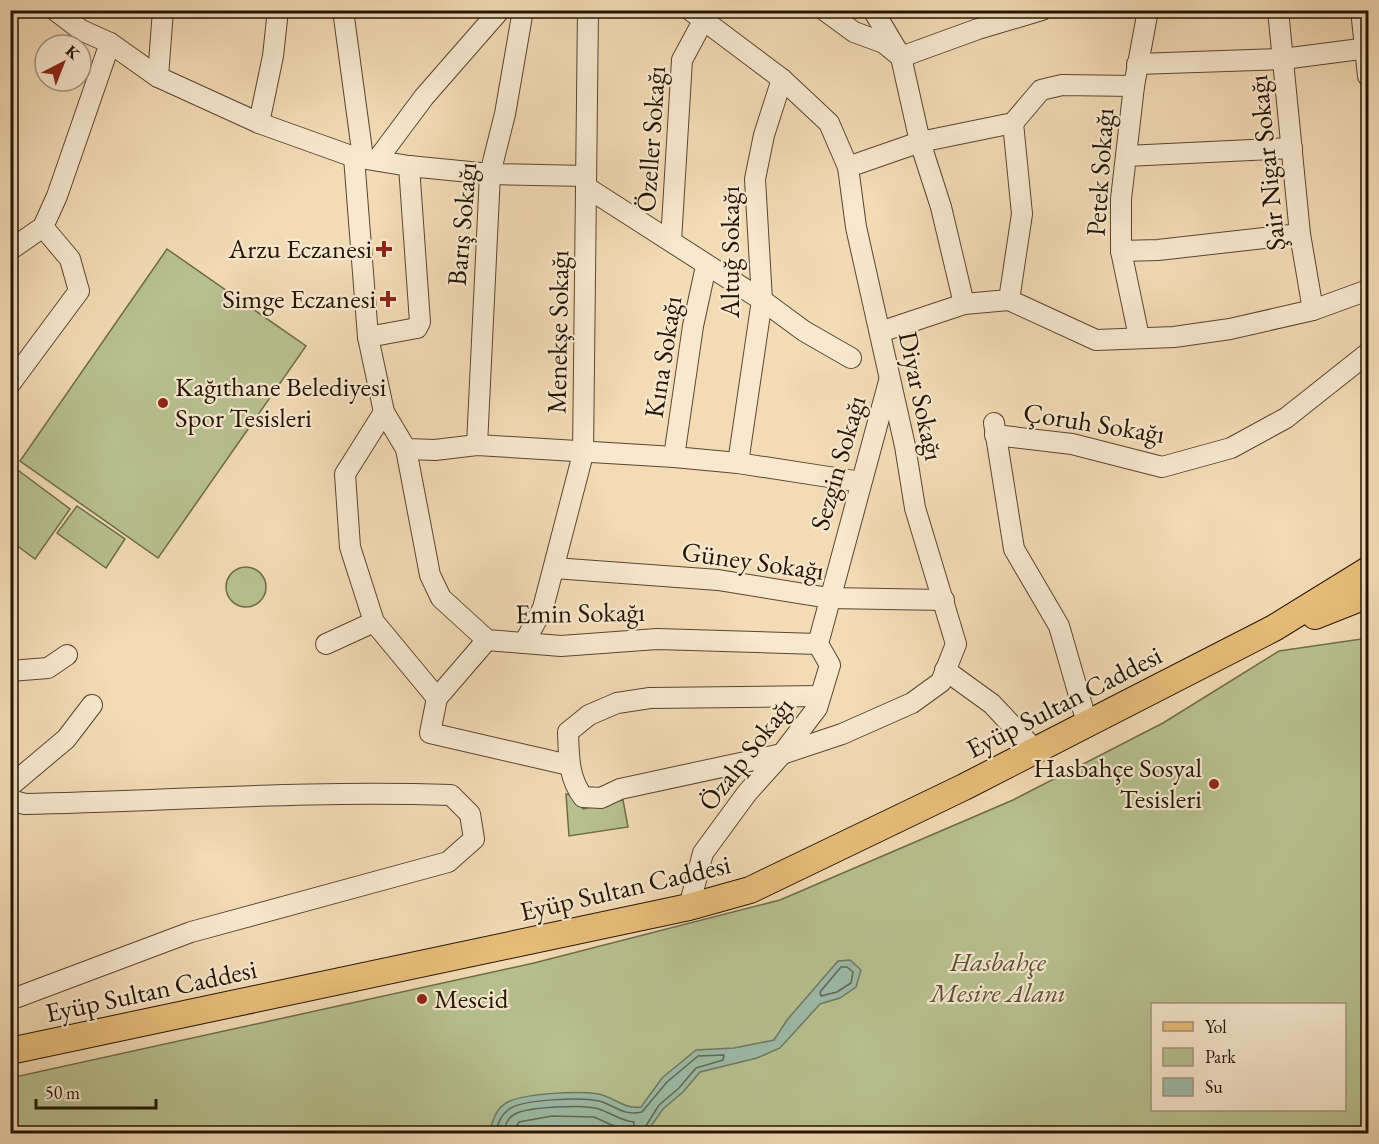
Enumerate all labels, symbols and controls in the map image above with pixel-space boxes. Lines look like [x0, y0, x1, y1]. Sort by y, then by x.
north arrow [33, 33, 93, 93]
text: K [61, 40, 85, 65]
street label: Özeller Sokağı [628, 64, 673, 213]
street label: Şair Nigar Sokağı [1240, 73, 1293, 253]
street label: Petek Sokağı [1078, 106, 1121, 237]
street label: Barış Sokağı [439, 160, 484, 287]
street label: Altuğ Sokağı [712, 185, 747, 319]
place label: Arzu Eczanesi [228, 231, 372, 266]
marker: Arzu Eczanesi [377, 242, 391, 256]
street label: Menekşe Sokağı [539, 249, 576, 414]
place label: Simge Eczanesi [222, 281, 376, 316]
marker: Simge Eczanesi [381, 292, 395, 306]
street label: Kına Sokağı [636, 293, 689, 420]
street label: Diyar Sokağı [891, 328, 952, 464]
place label: Kağıthane Belediyesi Spor Tesisleri [175, 369, 387, 435]
street label: Sezgin Sokağı [802, 391, 874, 534]
street label: Çoruh Sokağı [1021, 394, 1168, 451]
marker: Kağıthane Belediyesi Spor Tesisleri [156, 396, 170, 410]
street label: Güney Sokağı [680, 533, 827, 588]
street label: Emin Sokağı [515, 594, 646, 631]
street label: Eyüp Sultan Caddesi [960, 637, 1168, 766]
street label: Özalp Sokağı [690, 690, 801, 818]
place label: Hasbahçe Sosyal Tesisleri [1033, 750, 1202, 816]
marker: Hasbahçe Sosyal Tesisleri [1207, 777, 1221, 791]
street label: Eyüp Sultan Caddesi [516, 846, 734, 929]
park label: Hasbahçe Mesire Alanı [928, 944, 1066, 1010]
street label: Eyüp Sultan Caddesi [42, 951, 260, 1030]
place label: Mescid [434, 981, 509, 1016]
marker: Mescid [415, 992, 429, 1006]
legend [1151, 1003, 1346, 1111]
text: Yol [1205, 1015, 1227, 1038]
text: Park [1205, 1045, 1236, 1068]
scale bar [36, 1072, 156, 1110]
text: Su [1205, 1075, 1223, 1098]
text: 50 m [45, 1081, 80, 1104]

